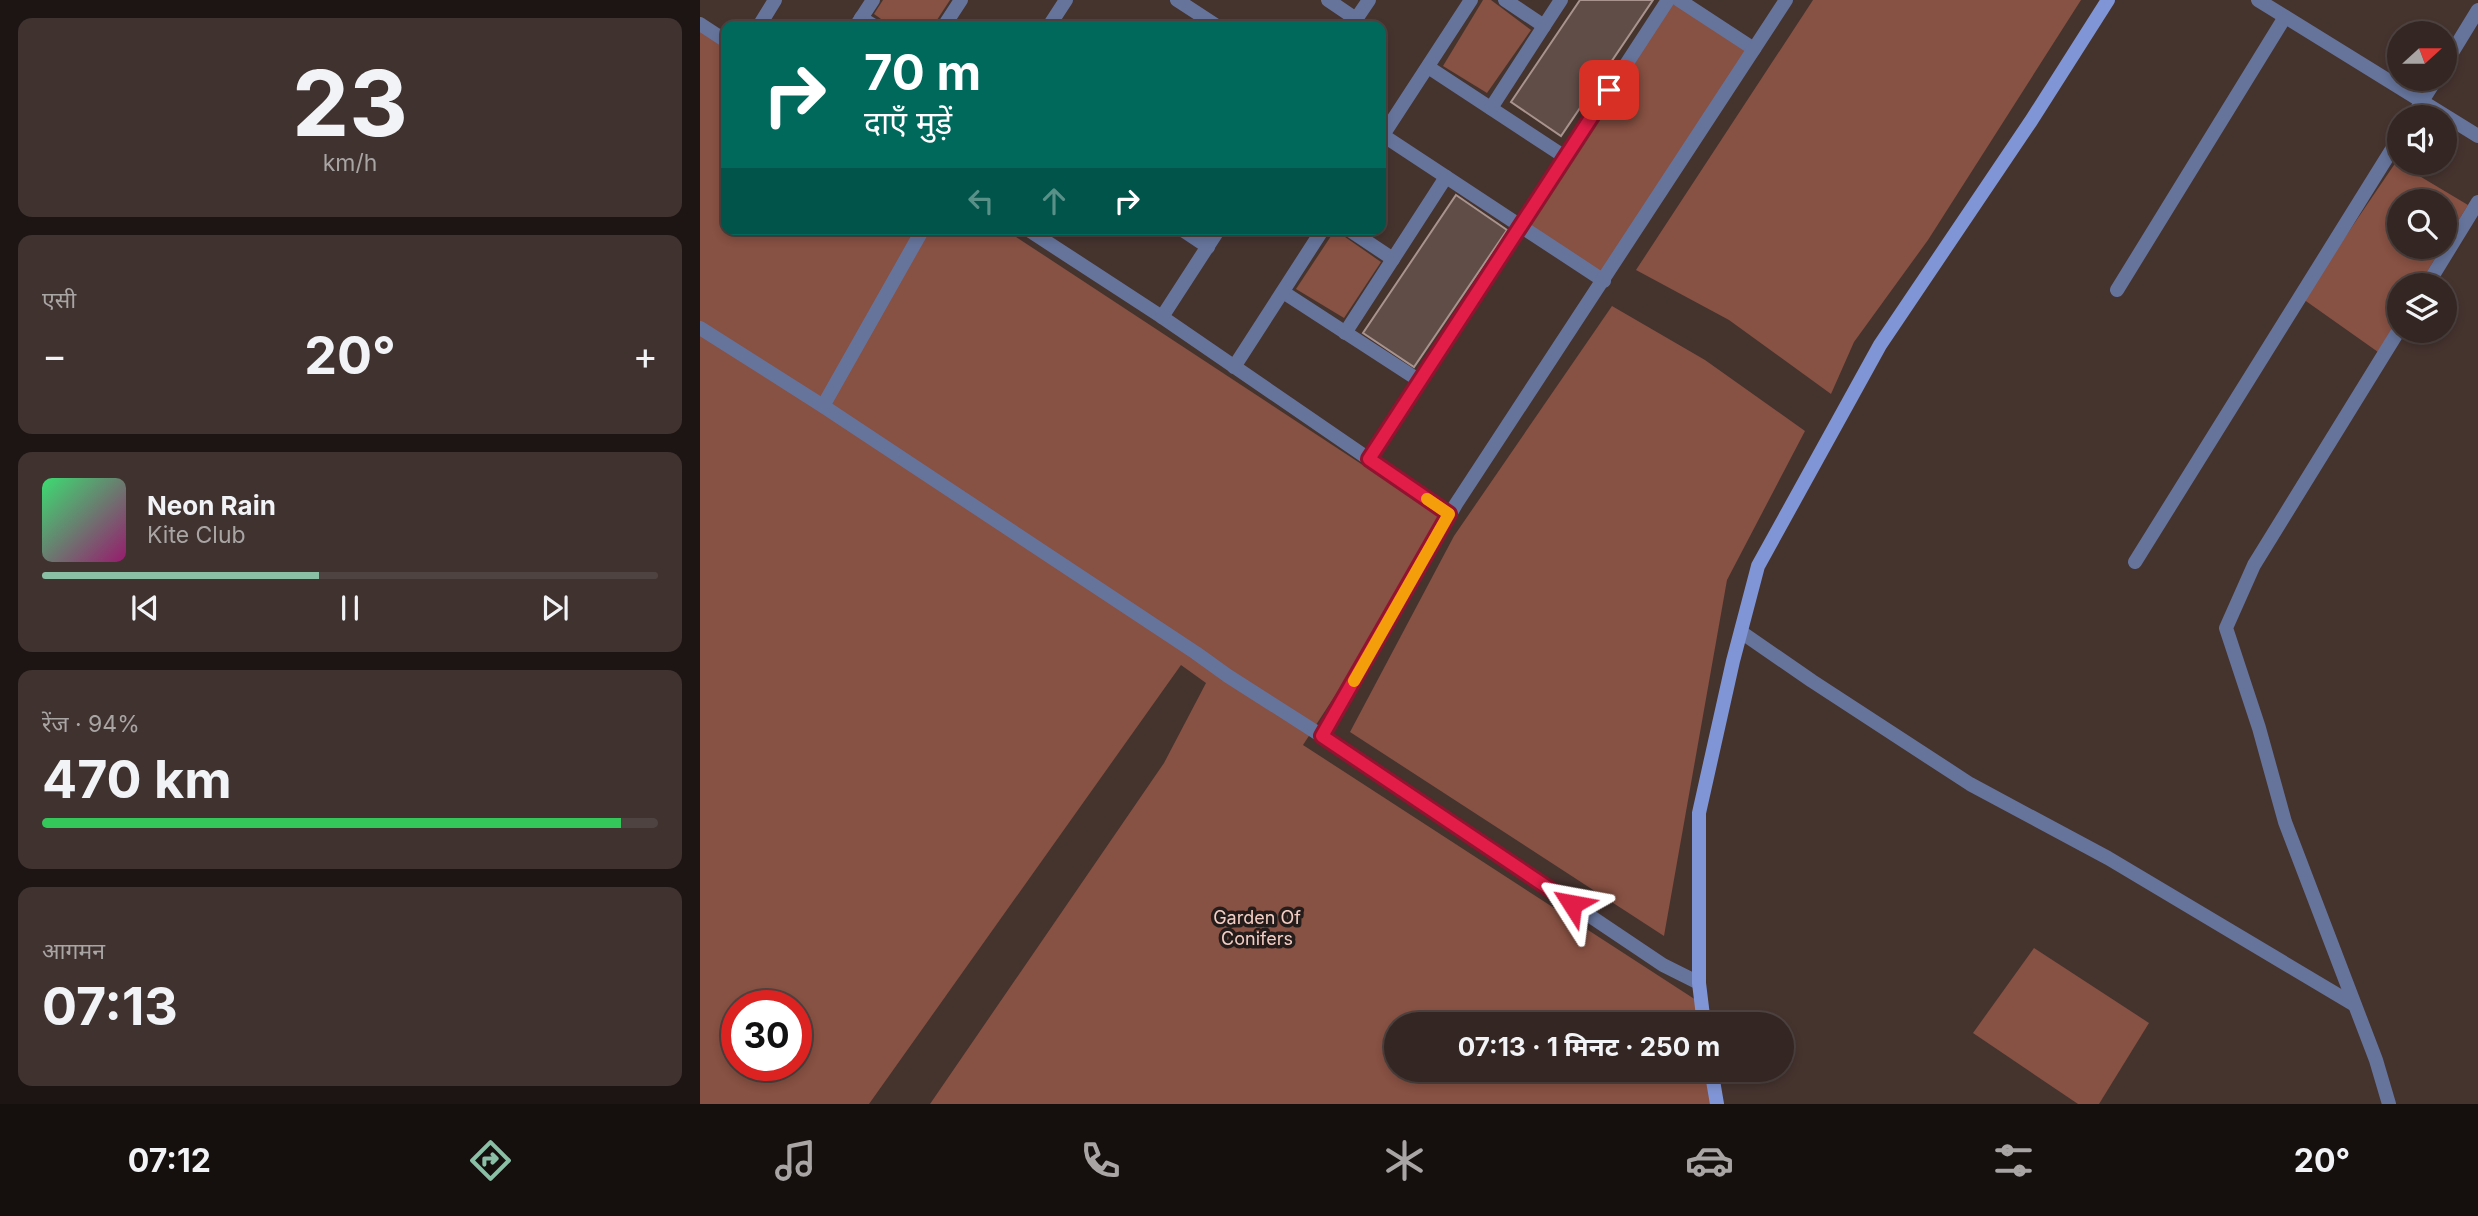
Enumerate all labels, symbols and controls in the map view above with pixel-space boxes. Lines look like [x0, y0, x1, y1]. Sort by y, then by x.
north arrow [2387, 21, 2457, 91]
map controls [2387, 21, 2457, 343]
text: 70 m [864, 43, 981, 102]
text: 23 [292, 48, 408, 158]
icon: right [749, 49, 840, 140]
pin [1579, 60, 1639, 120]
icon: arrive [1590, 71, 1628, 109]
text: दाएँ मुड़ें [864, 103, 952, 142]
button: sound [2387, 105, 2457, 175]
text: km/h [323, 149, 377, 177]
icon: left [962, 182, 1000, 220]
icon: ahead [1035, 182, 1073, 220]
icon: right [1108, 182, 1146, 220]
button: search [2387, 189, 2457, 259]
button: layers [2387, 273, 2457, 343]
text: एसी [42, 286, 76, 314]
text: 20° [304, 324, 396, 387]
text: − [42, 332, 67, 378]
text: + [633, 332, 658, 378]
text: Neon Rain [147, 490, 276, 521]
text: Kite Club [147, 521, 246, 549]
icon: previous [126, 589, 164, 627]
icon: pause [331, 589, 369, 627]
icon: next [536, 589, 574, 627]
text: रेंज · 94% [42, 710, 140, 738]
text: 470 km [42, 748, 232, 811]
position arrow [1535, 867, 1609, 941]
park label: Garden Of Conifers [1213, 907, 1301, 949]
text: आगमन [42, 937, 105, 965]
text: 07:13 [42, 975, 178, 1038]
speed limit sign: 30 [721, 990, 812, 1081]
text: 07:13 · 1 मिनट · 250 m [1458, 1031, 1720, 1062]
icon: directions [466, 1136, 515, 1185]
icon: music [771, 1136, 820, 1185]
icon: phone [1076, 1136, 1125, 1185]
icon: climate [1380, 1136, 1429, 1185]
icon: car [1685, 1136, 1734, 1185]
icon: filters [1989, 1136, 2038, 1185]
text: 07:12 [128, 1141, 211, 1180]
text: 20° [2294, 1141, 2350, 1180]

